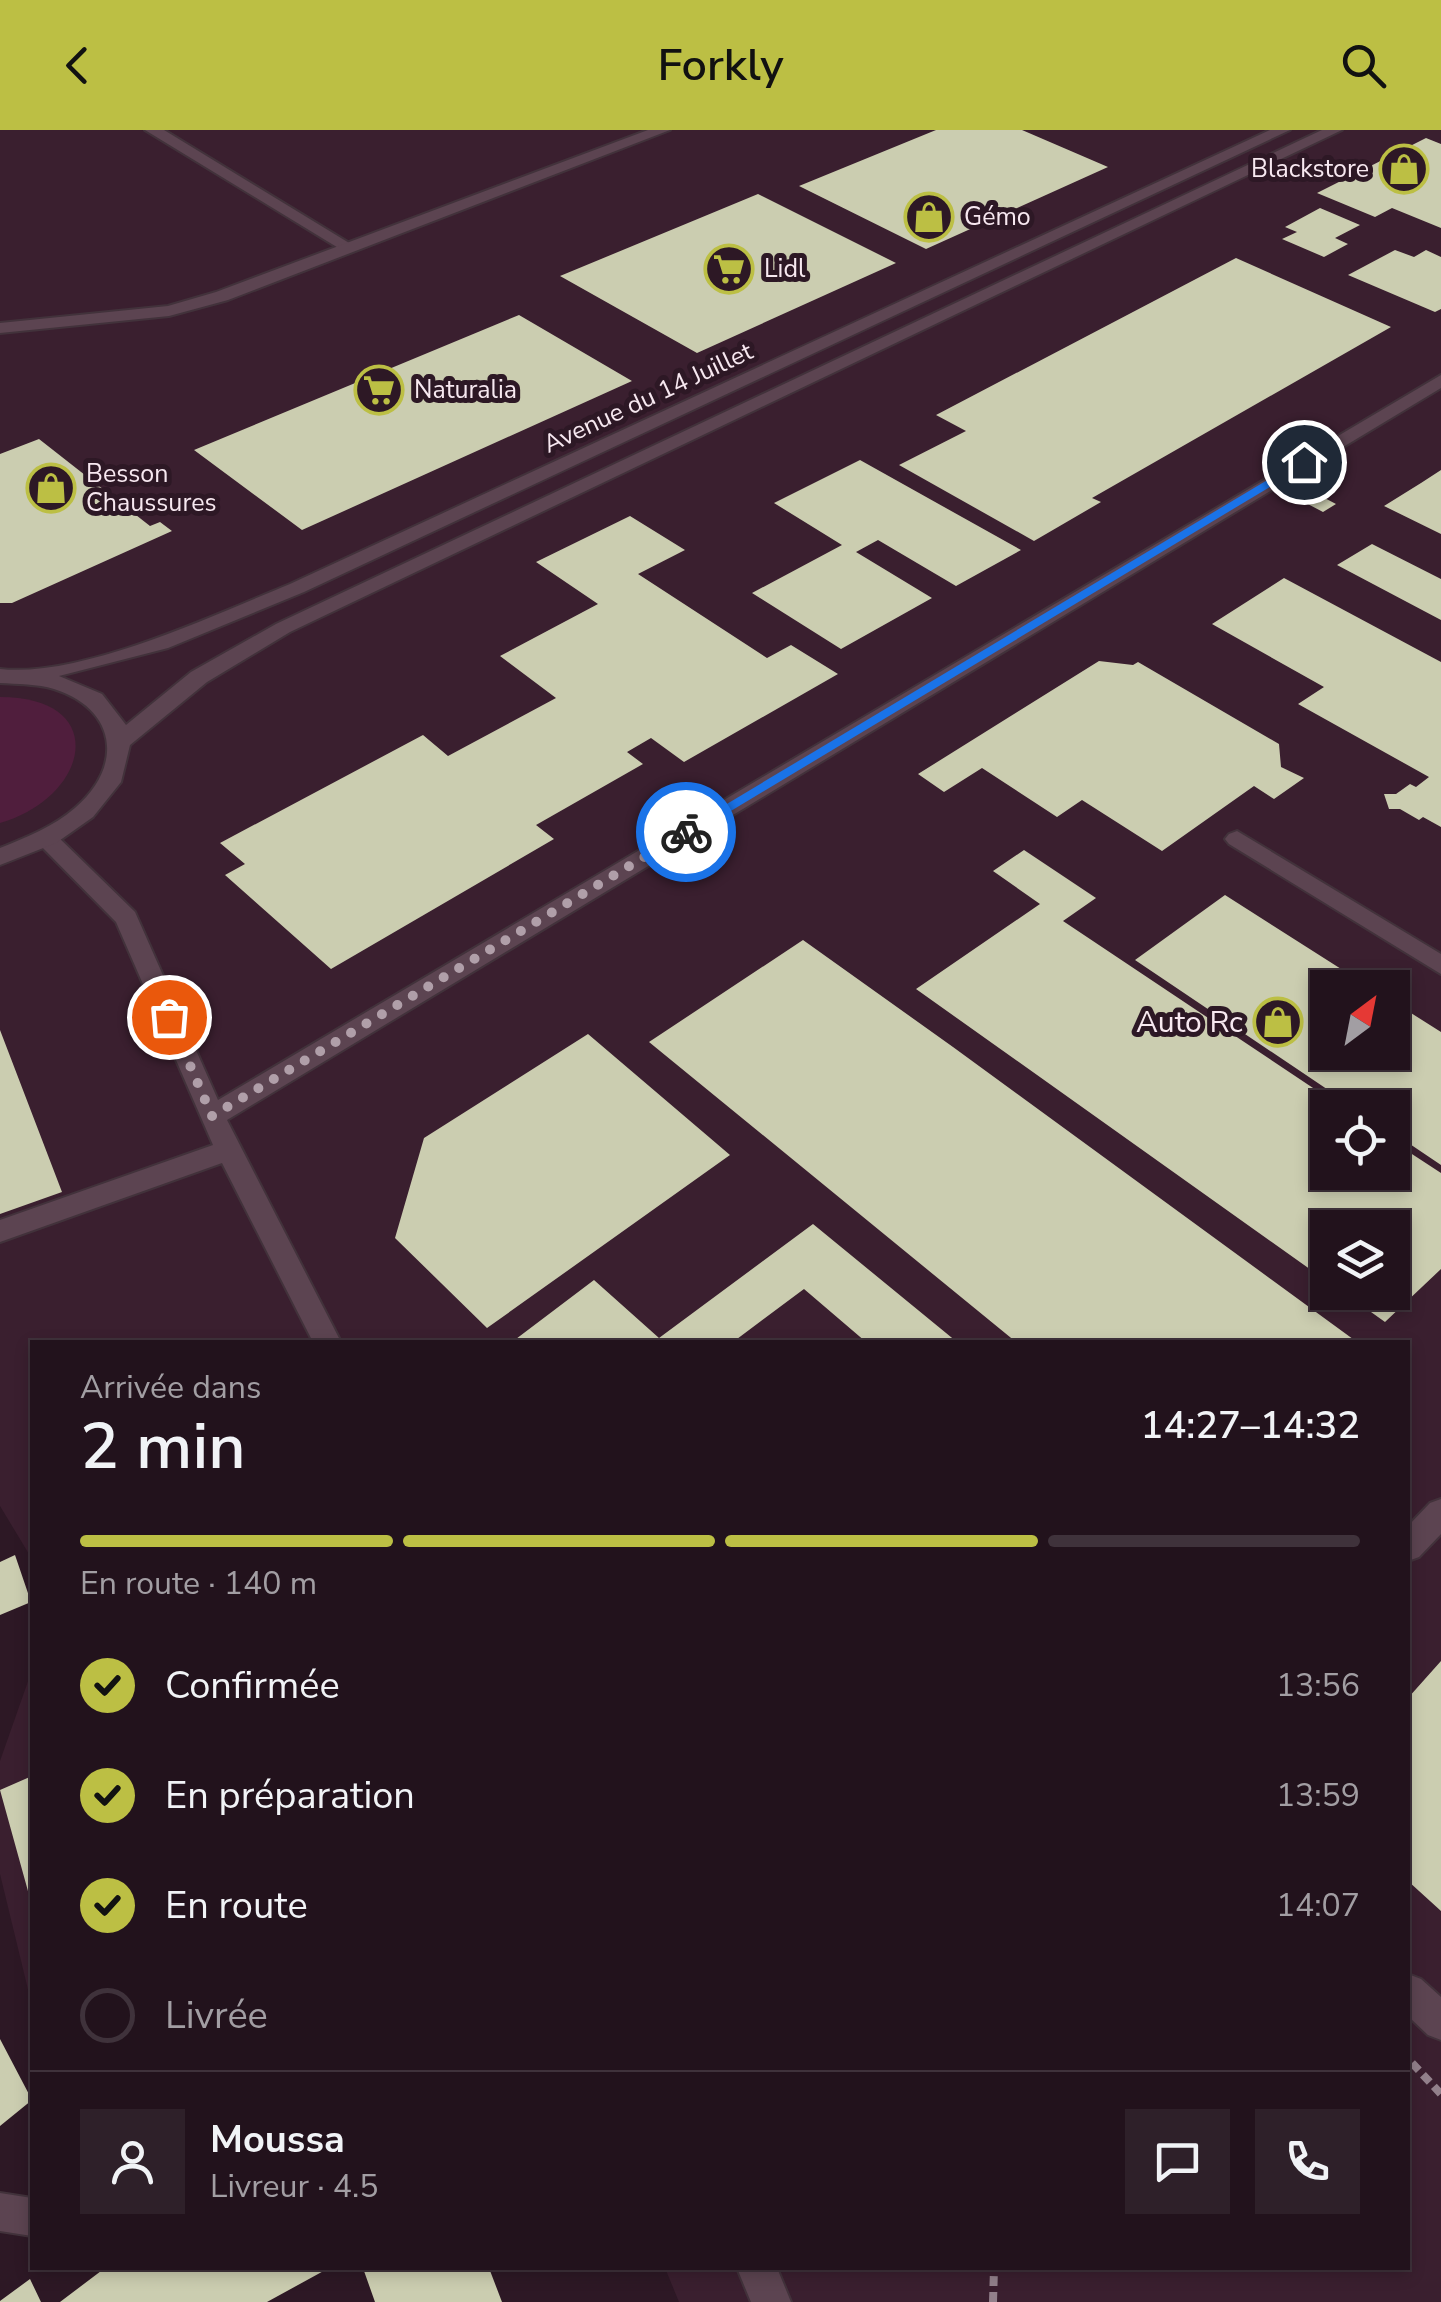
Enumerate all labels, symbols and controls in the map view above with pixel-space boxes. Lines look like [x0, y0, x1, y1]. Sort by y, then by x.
text: Forkly [657, 35, 784, 96]
icon: back [50, 38, 105, 93]
icon: search [1336, 38, 1391, 93]
shop icon: Blackstore [1378, 143, 1430, 195]
place label: Blackstore [1251, 152, 1369, 186]
shop icon: Gémo [903, 191, 955, 243]
place label: Gémo [964, 200, 1031, 234]
supermarket icon: Lidl [703, 243, 755, 295]
place label: Lidl [764, 252, 806, 286]
street label: Avenue du 14 Juillet [538, 334, 759, 462]
supermarket icon: Naturalia [353, 364, 405, 416]
place label: Naturalia [414, 373, 517, 407]
pin [1262, 420, 1347, 505]
icon: home [1277, 435, 1332, 490]
place label: Besson Chaussures [86, 457, 217, 520]
shop icon: Besson Chaussures [25, 462, 77, 514]
courier [636, 782, 736, 882]
icon: bike [659, 805, 714, 860]
north arrow [1310, 970, 1410, 1070]
map controls [1310, 970, 1410, 1310]
pin [127, 975, 212, 1060]
icon: bag [142, 990, 197, 1045]
shop icon: Auto Rc [1252, 996, 1304, 1048]
place label: Auto Rc [1136, 1002, 1243, 1043]
button: locate [1310, 1090, 1410, 1190]
button: layers [1310, 1210, 1410, 1310]
text: Arrivée dans [80, 1366, 261, 1409]
text: 14:27–14:32 [1141, 1400, 1360, 1451]
text: 2 min [80, 1402, 246, 1491]
text: En route · 140 m [80, 1562, 317, 1605]
icon: check [80, 1658, 135, 1713]
text: Confirmée [165, 1660, 340, 1711]
text: 13:56 [1276, 1664, 1360, 1707]
icon: check [80, 1768, 135, 1823]
text: En préparation [165, 1770, 415, 1821]
text: 13:59 [1276, 1774, 1360, 1817]
icon: check [80, 1878, 135, 1933]
text: En route [165, 1880, 308, 1931]
text: 14:07 [1276, 1884, 1360, 1927]
text: Livrée [165, 1990, 268, 2041]
button: person [80, 2109, 185, 2214]
button: chat [1125, 2109, 1230, 2214]
button: phone [1255, 2109, 1360, 2214]
text: Moussa [210, 2114, 345, 2165]
text: Livreur · 4.5 [210, 2165, 378, 2208]

